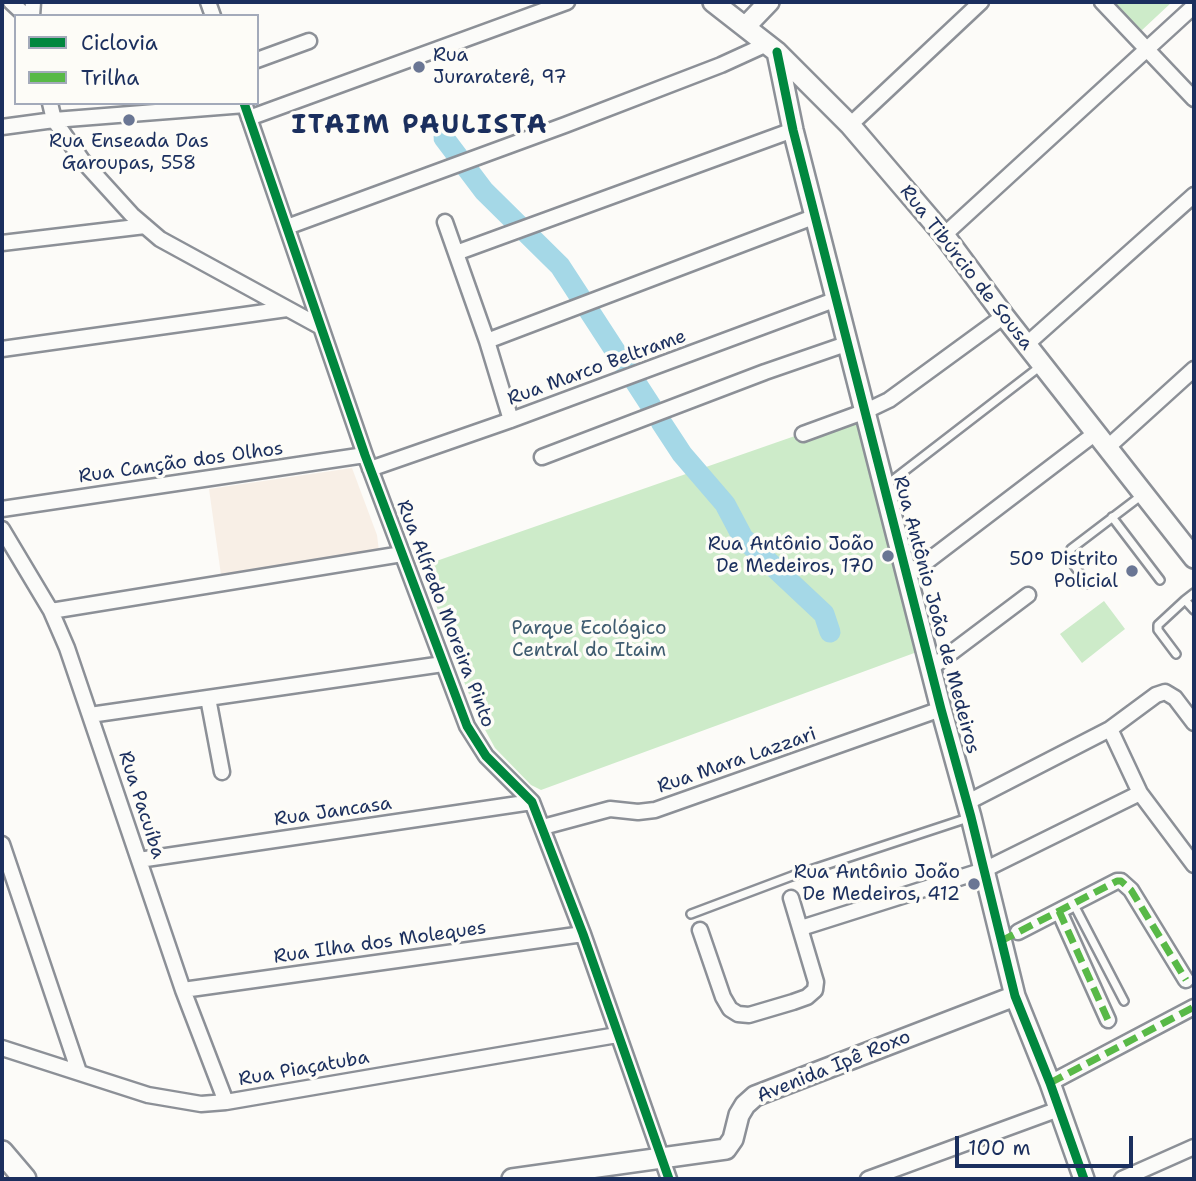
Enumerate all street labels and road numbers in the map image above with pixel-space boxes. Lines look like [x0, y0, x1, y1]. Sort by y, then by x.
street label: Rua Tibúrcio de Sousa [894, 181, 1038, 355]
street label: Rua Marco Beltrame [505, 325, 689, 411]
street label: Rua Canção dos Olhos [77, 437, 285, 489]
street label: Rua Antônio João de Medeiros [888, 474, 984, 756]
street label: Rua Alfredo Moreira Pinto [391, 497, 499, 731]
street label: Rua Mara Lazzari [655, 723, 819, 799]
street label: Rua Pacuíba [113, 748, 169, 862]
street label: Rua Jancasa [273, 792, 393, 832]
street label: Rua Ilha dos Moleques [272, 917, 488, 969]
street label: Avenida Ipê Roxo [754, 1026, 914, 1108]
street label: Rua Piaçatuba [237, 1046, 371, 1092]

